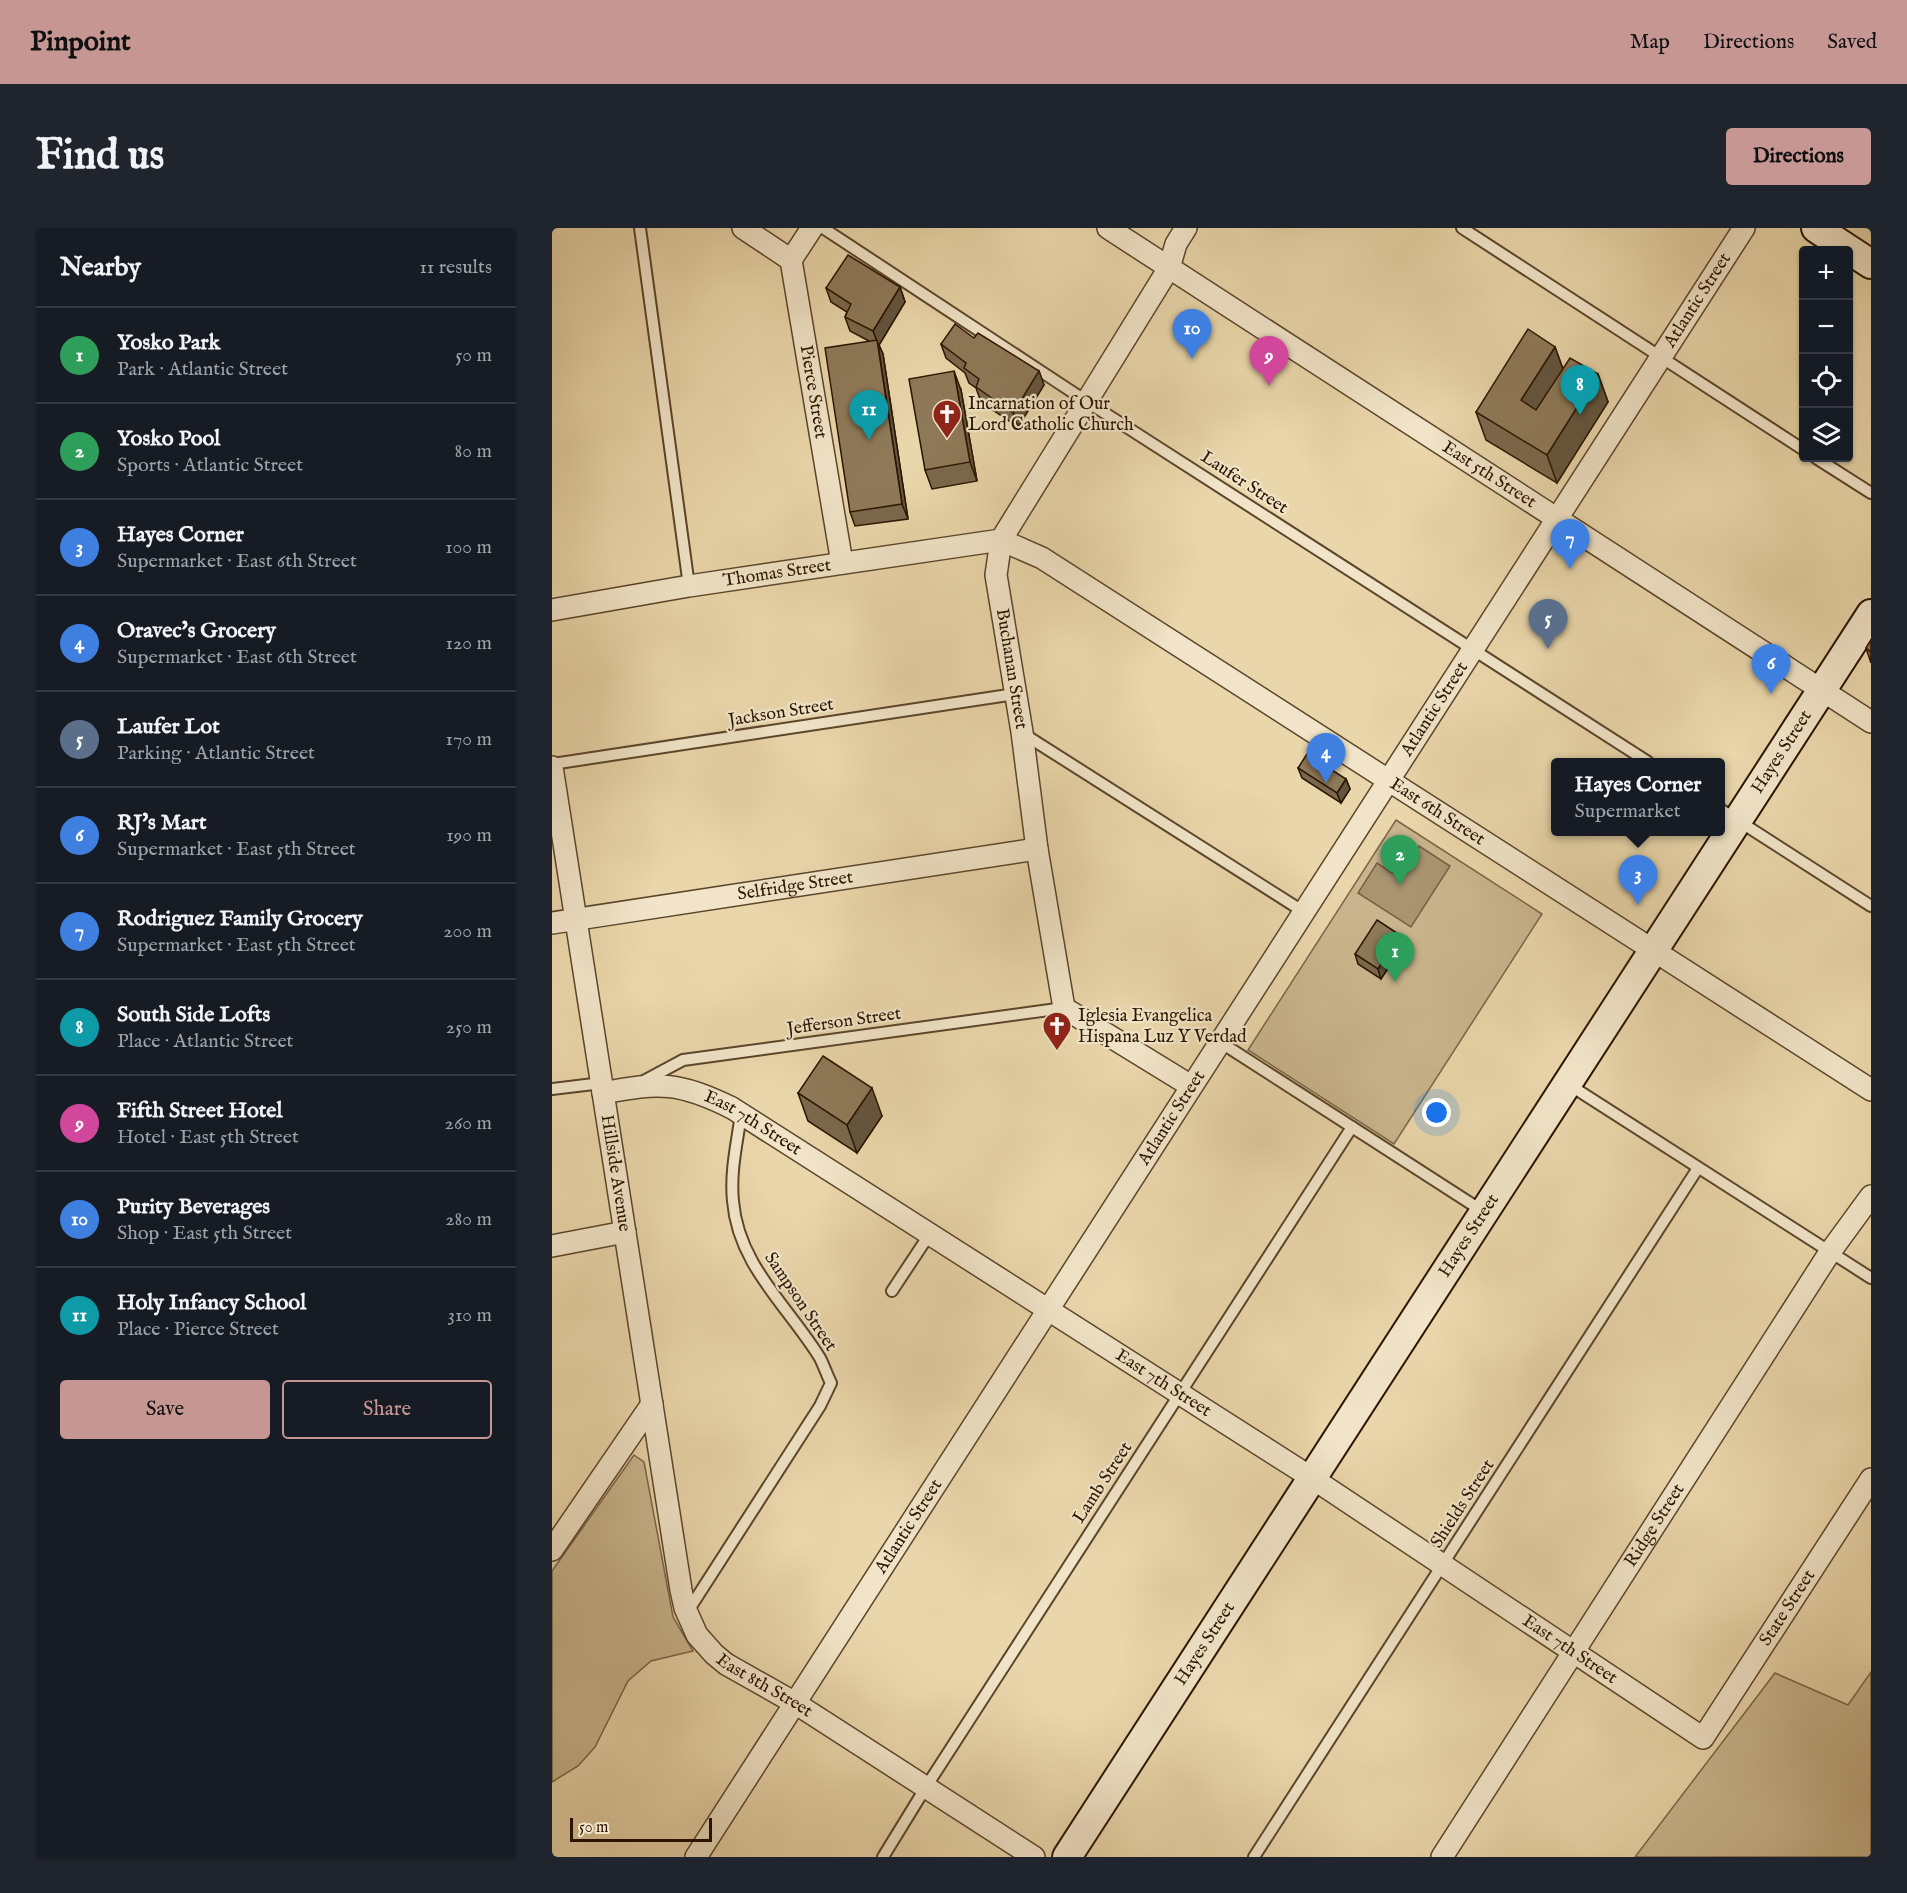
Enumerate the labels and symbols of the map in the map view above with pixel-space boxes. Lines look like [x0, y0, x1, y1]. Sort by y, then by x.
street label: Atlantic Street [1658, 249, 1736, 353]
pin: 10 [1172, 310, 1212, 359]
pin: 9 [1250, 336, 1288, 386]
street label: Pierce Street [794, 343, 832, 440]
pin: 8 [1560, 366, 1600, 415]
pin: 11 [850, 390, 888, 440]
place label: Incarnation of Our Lord Catholic Church [968, 393, 1134, 437]
church icon: Incarnation of Our Lord Catholic Church [931, 398, 963, 440]
street label: East 5th Street [1438, 436, 1541, 514]
street label: Laufer Street [1196, 446, 1292, 520]
pin: 7 [1550, 520, 1590, 569]
street label: Thomas Street [721, 554, 833, 592]
pin: 5 [1528, 600, 1568, 649]
street label: Buchanan Street [990, 607, 1033, 731]
pin: 6 [1752, 644, 1790, 694]
street label: Atlantic Street [1395, 657, 1473, 762]
street label: Jackson Street [725, 693, 835, 733]
street label: Hayes Street [1746, 706, 1817, 798]
pin: 4 [1306, 734, 1346, 783]
street label: East 6th Street [1385, 773, 1489, 851]
pin: 2 [1380, 836, 1420, 885]
pin: 3 [1618, 856, 1658, 905]
street label: Selfridge Street [736, 866, 855, 906]
pin: 1 [1376, 932, 1414, 982]
street label: Jefferson Street [784, 1003, 903, 1042]
place label: Iglesia Evangelica Hispana Luz Y Verdad [1078, 1005, 1247, 1049]
church icon: Iglesia Evangelica Hispana Luz Y Verdad [1041, 1010, 1073, 1052]
street label: Atlantic Street [1132, 1066, 1210, 1170]
street label: East 7th Street [701, 1085, 806, 1161]
your location [1422, 1098, 1451, 1127]
street label: Hillside Avenue [595, 1113, 636, 1233]
street label: Hayes Street [1433, 1190, 1504, 1282]
street label: Sampson Street [758, 1248, 842, 1356]
street label: East 7th Street [1111, 1344, 1216, 1422]
street label: Lamb Street [1068, 1438, 1138, 1528]
street label: Shields Street [1426, 1455, 1500, 1553]
street label: Atlantic Street [869, 1475, 948, 1579]
street label: Ridge Street [1619, 1479, 1690, 1571]
street label: State Street [1754, 1565, 1821, 1650]
street label: Hayes Street [1169, 1598, 1240, 1690]
street label: East 7th Street [1518, 1610, 1622, 1689]
street label: East 8th Street [711, 1649, 817, 1723]
scale bar [570, 1815, 712, 1842]

